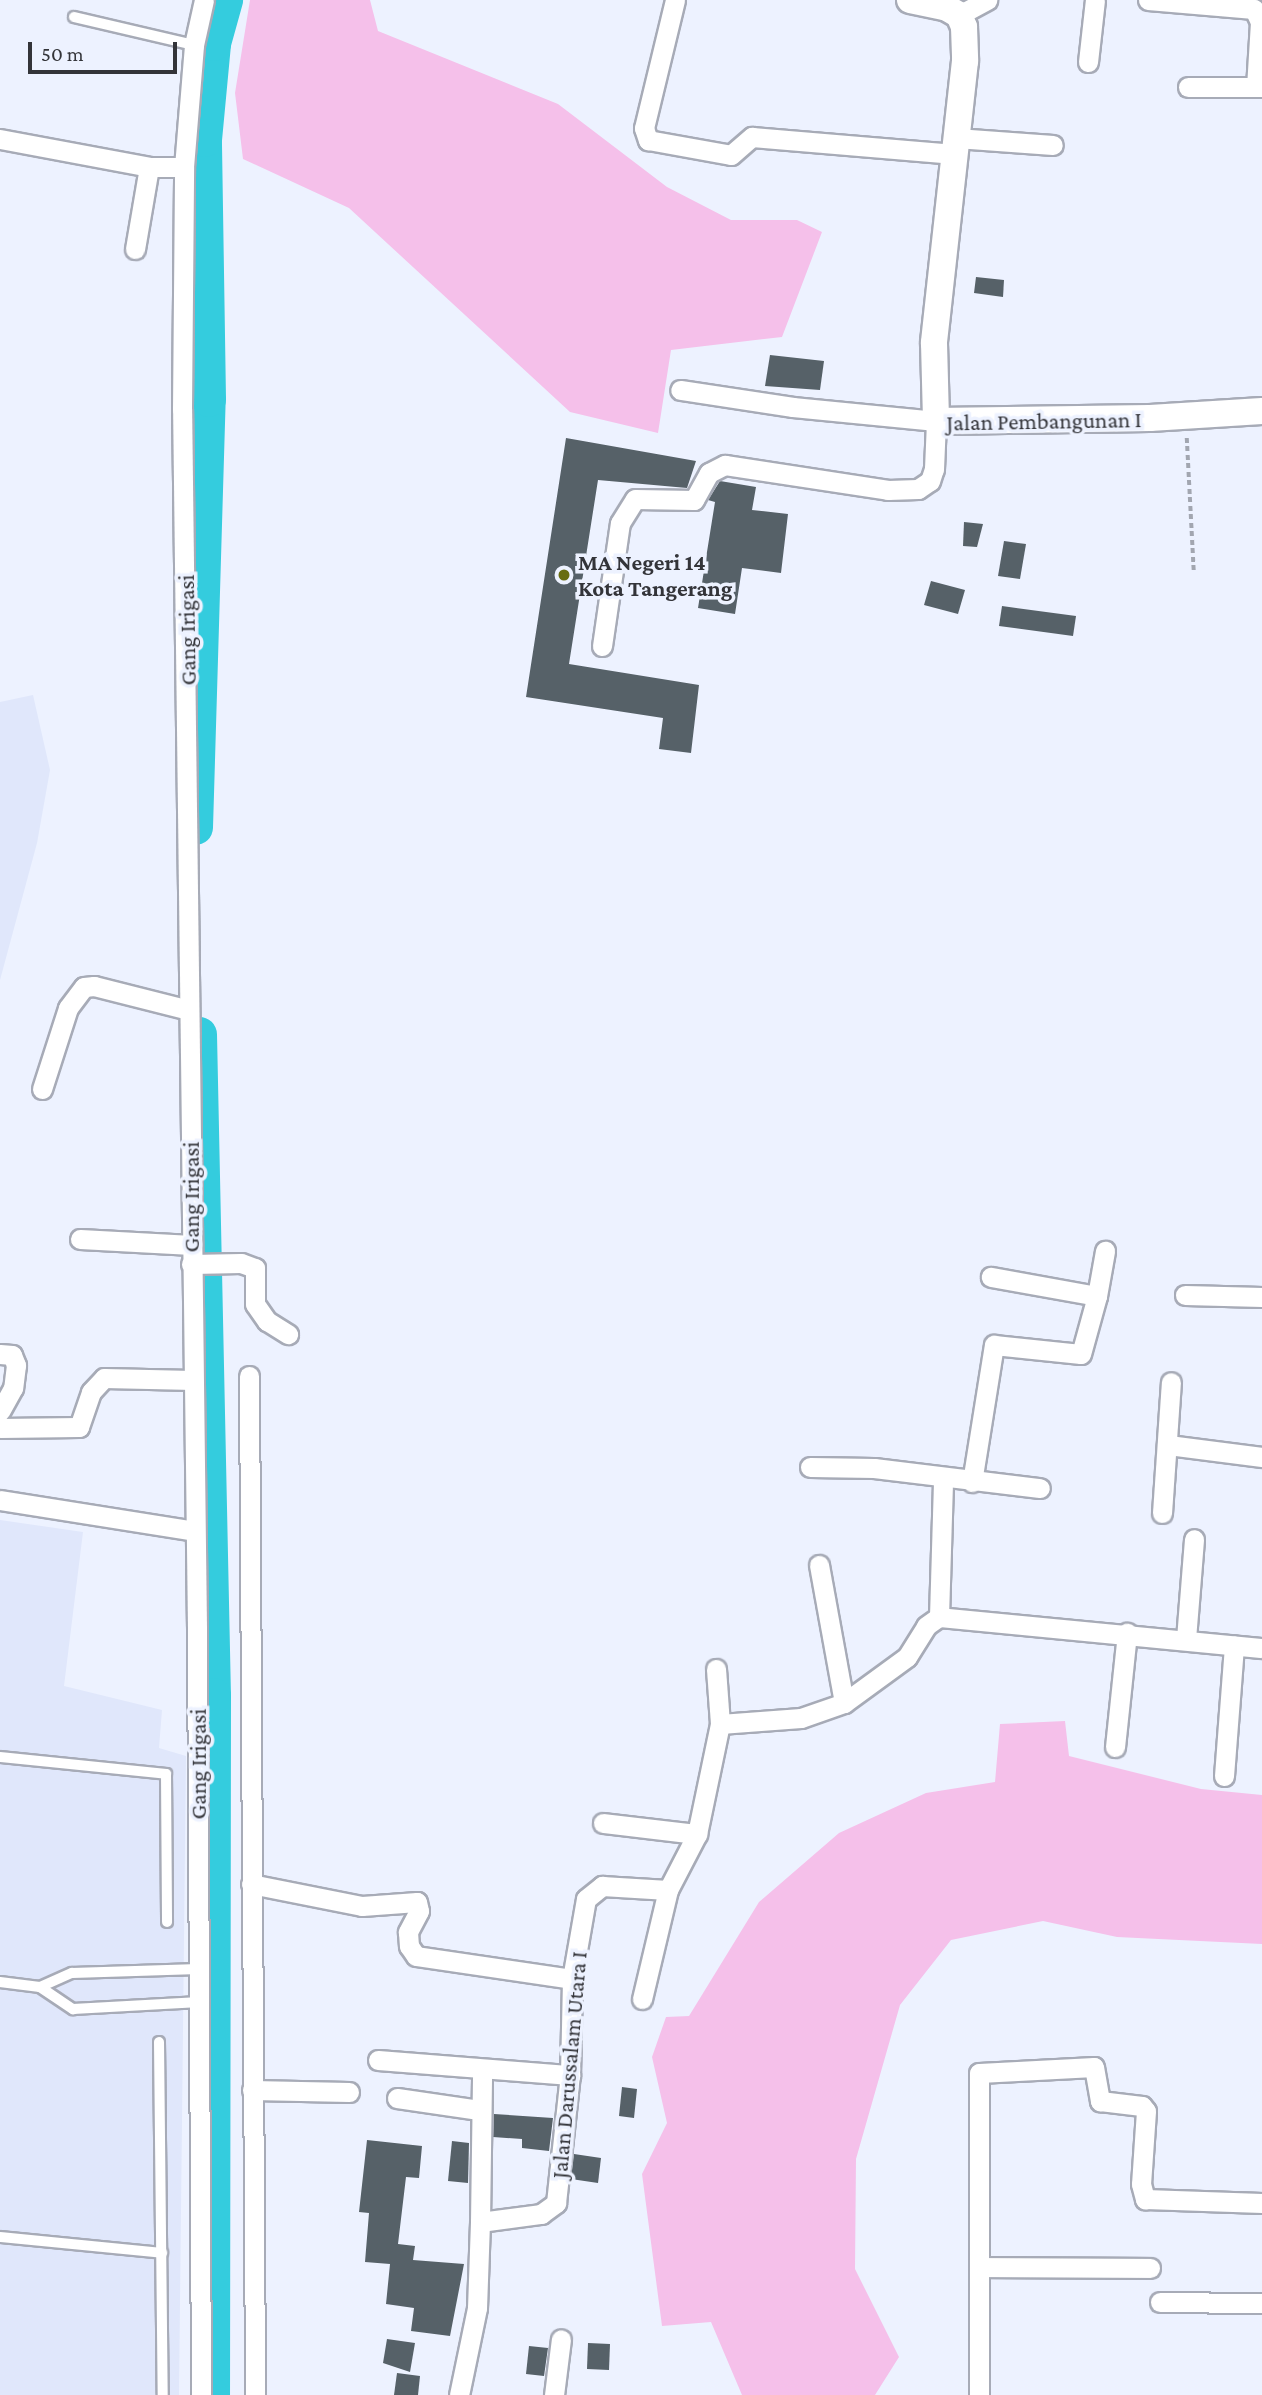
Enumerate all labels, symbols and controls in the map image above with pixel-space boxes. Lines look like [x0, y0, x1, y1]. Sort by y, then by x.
scale bar [32, 28, 180, 72]
text: 50 m [41, 42, 84, 66]
street label: Jalan Pembangunan I [946, 405, 1142, 437]
place label: MA Negeri 14 Kota Tangerang [578, 548, 732, 602]
marker: MA Negeri 14 Kota Tangerang [556, 567, 572, 583]
street label: Gang Irigasi [172, 574, 202, 686]
street label: Gang Irigasi [177, 1142, 205, 1252]
street label: Gang Irigasi [184, 1709, 212, 1819]
street label: Jalan Darussalam Utara I [545, 1950, 593, 2180]

